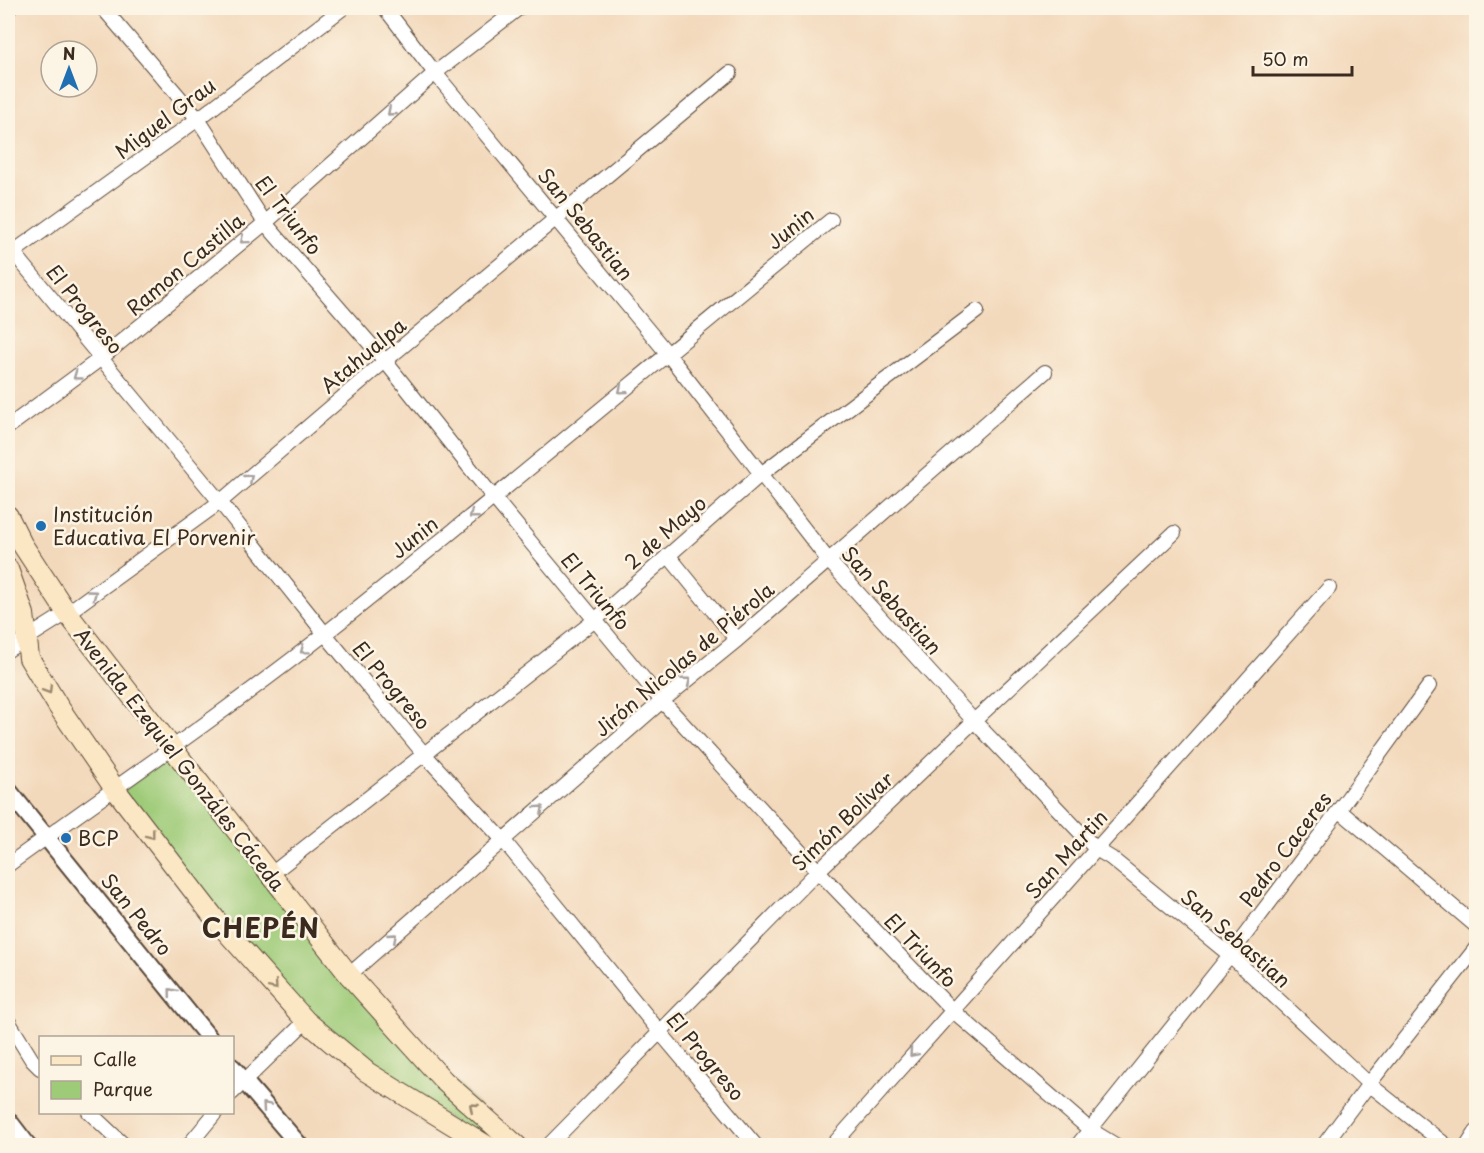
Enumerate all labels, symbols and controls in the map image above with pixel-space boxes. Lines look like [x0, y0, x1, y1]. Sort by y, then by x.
north arrow [39, 39, 99, 99]
scale bar [1253, 39, 1352, 77]
text: N [63, 41, 75, 65]
text: 50 m [1262, 45, 1309, 72]
street label: Miguel Grau [108, 70, 222, 166]
one-way arrow [387, 105, 398, 116]
street label: San Sebastian [531, 161, 641, 287]
street label: El Triunfo [248, 169, 330, 261]
street label: Junin [760, 200, 820, 256]
street label: Ramon Castilla [119, 205, 251, 322]
one-way arrow [240, 233, 251, 244]
street label: El Progreso [39, 258, 131, 360]
street label: Atahualpa [314, 310, 413, 400]
one-way arrow [72, 369, 83, 380]
one-way arrow [618, 383, 629, 394]
one-way arrow [242, 474, 253, 485]
street label: 2 de Mayo [617, 488, 713, 576]
place label: Institución Educativa El Porvenir [53, 499, 255, 552]
one-way arrow [468, 508, 479, 519]
street label: Junin [384, 509, 444, 565]
marker: Institución Educativa El Porvenir [34, 519, 48, 533]
street label: San Sebastian [835, 539, 949, 661]
street label: El Triunfo [554, 546, 638, 636]
street label: Jirón Nicolas de Piérola [588, 574, 781, 743]
one-way arrow [86, 590, 97, 601]
street label: Avenida Ezequiel Gonzáles Cáceda [67, 621, 293, 898]
street label: El Progreso [346, 634, 438, 736]
one-way arrow [299, 643, 310, 654]
one-way arrow [680, 677, 691, 688]
one-way arrow [41, 684, 53, 694]
street label: Simón Bolivar [784, 764, 900, 878]
street label: Pedro Caceres [1232, 785, 1338, 913]
street label: San Martin [1018, 803, 1114, 905]
one-way arrow [533, 805, 544, 816]
place label: BCP [78, 823, 119, 853]
one-way arrow [143, 828, 154, 839]
marker: BCP [59, 831, 73, 845]
street label: San Pedro [94, 866, 180, 962]
street label: San Sebastian [1174, 882, 1298, 994]
street label: El Triunfo [878, 906, 964, 994]
district label: CHEPÉN [202, 908, 320, 947]
one-way arrow [386, 933, 397, 944]
one-way arrow [267, 979, 278, 990]
one-way arrow [169, 988, 180, 999]
street label: El Progreso [660, 1005, 752, 1107]
legend [39, 1036, 234, 1114]
text: Calle [93, 1045, 137, 1072]
one-way arrow [909, 1047, 920, 1057]
text: Parque [93, 1075, 153, 1102]
one-way arrow [262, 1102, 273, 1113]
one-way arrow [469, 1103, 480, 1114]

